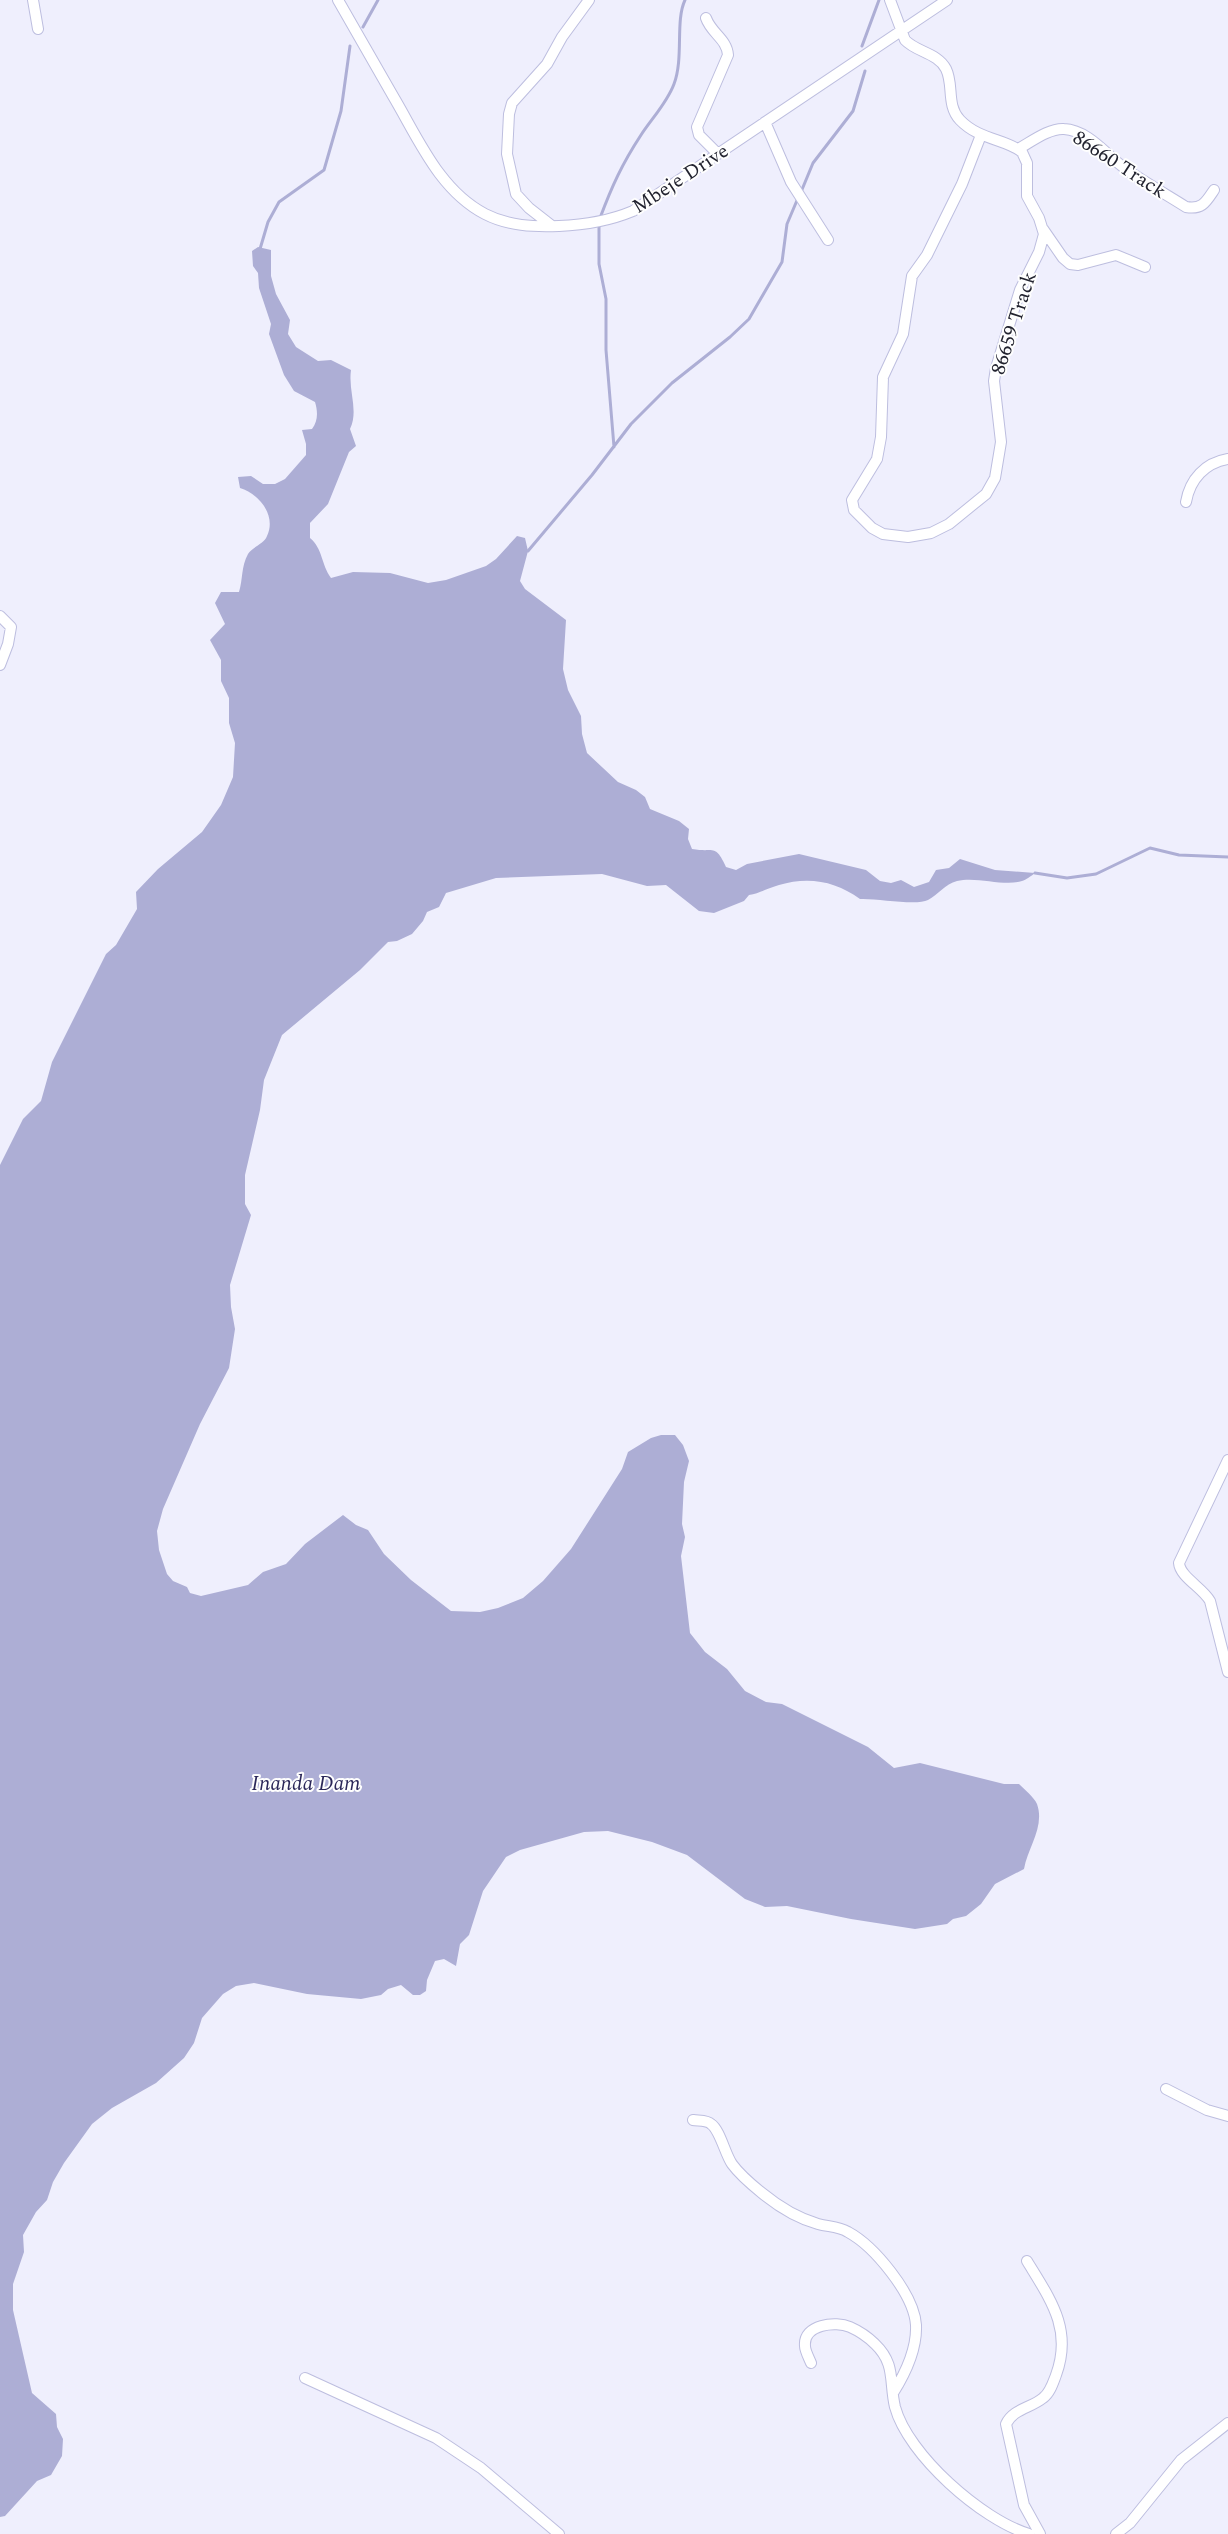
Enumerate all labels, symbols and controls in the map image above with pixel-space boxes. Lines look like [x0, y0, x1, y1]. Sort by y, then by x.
street label: 86660 Track [1067, 123, 1172, 206]
street label: Mbeje Drive [626, 136, 735, 221]
street label: 86659 Track [983, 268, 1045, 379]
water label: Inanda Dam [252, 1768, 360, 1800]

